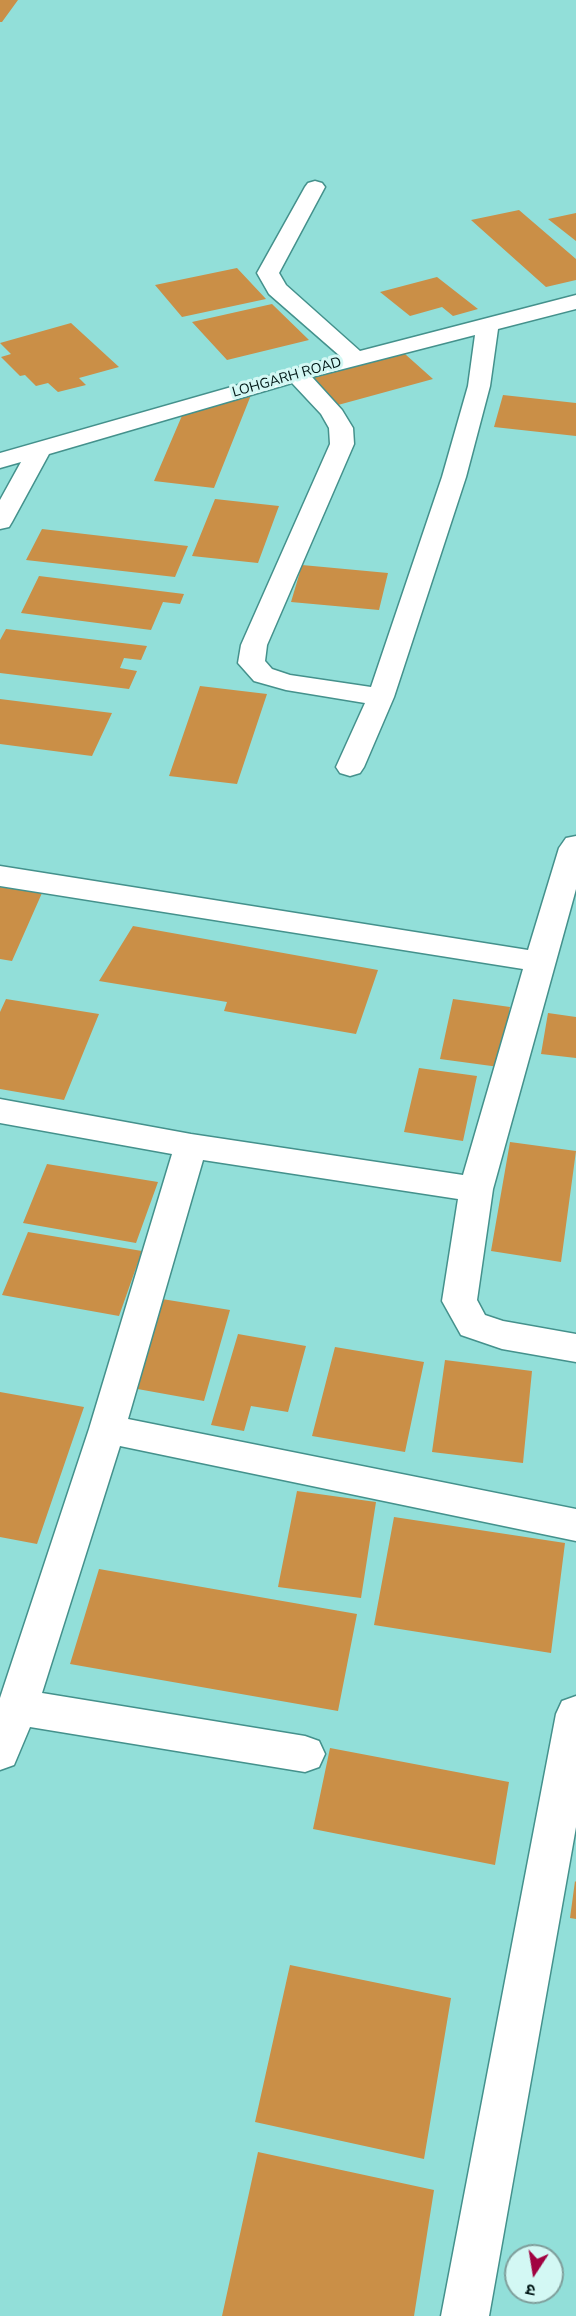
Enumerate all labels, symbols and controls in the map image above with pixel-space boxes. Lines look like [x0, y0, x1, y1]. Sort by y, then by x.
street label: LOHGARH ROAD [230, 354, 344, 402]
north arrow [504, 2244, 564, 2304]
text: उ [524, 2278, 538, 2301]

